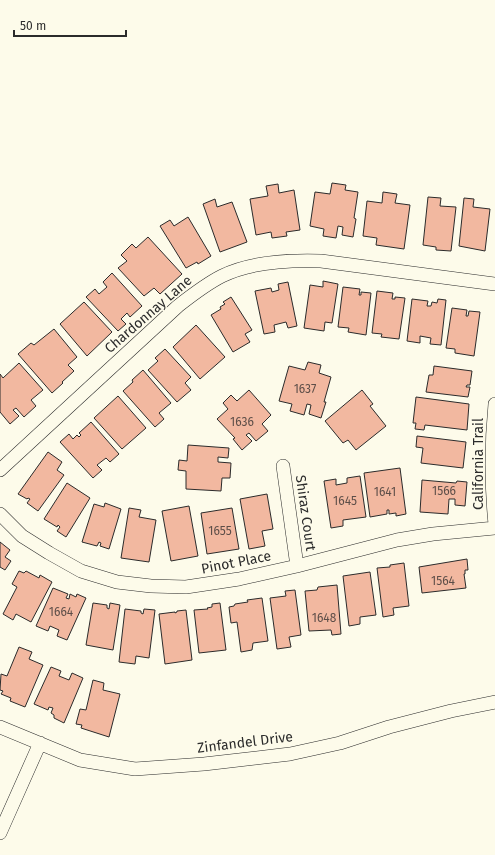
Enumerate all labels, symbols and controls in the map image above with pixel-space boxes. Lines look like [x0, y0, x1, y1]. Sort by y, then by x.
scale bar [14, 12, 126, 38]
text: 50 m [20, 19, 46, 33]
street label: Chardonnay Lane [101, 272, 195, 357]
house number: 1637 [294, 382, 316, 396]
house number: 1636 [230, 415, 254, 429]
street label: California Trail [470, 418, 487, 510]
street label: Shiraz Court [292, 474, 319, 553]
house number: 1566 [432, 484, 456, 498]
house number: 1641 [374, 485, 396, 499]
house number: 1645 [333, 494, 357, 508]
house number: 1655 [208, 524, 232, 538]
street label: Pinot Place [200, 547, 273, 578]
house number: 1564 [431, 574, 456, 588]
house number: 1664 [49, 605, 74, 619]
house number: 1648 [312, 611, 337, 625]
street label: Zinfandel Drive [196, 728, 294, 757]

